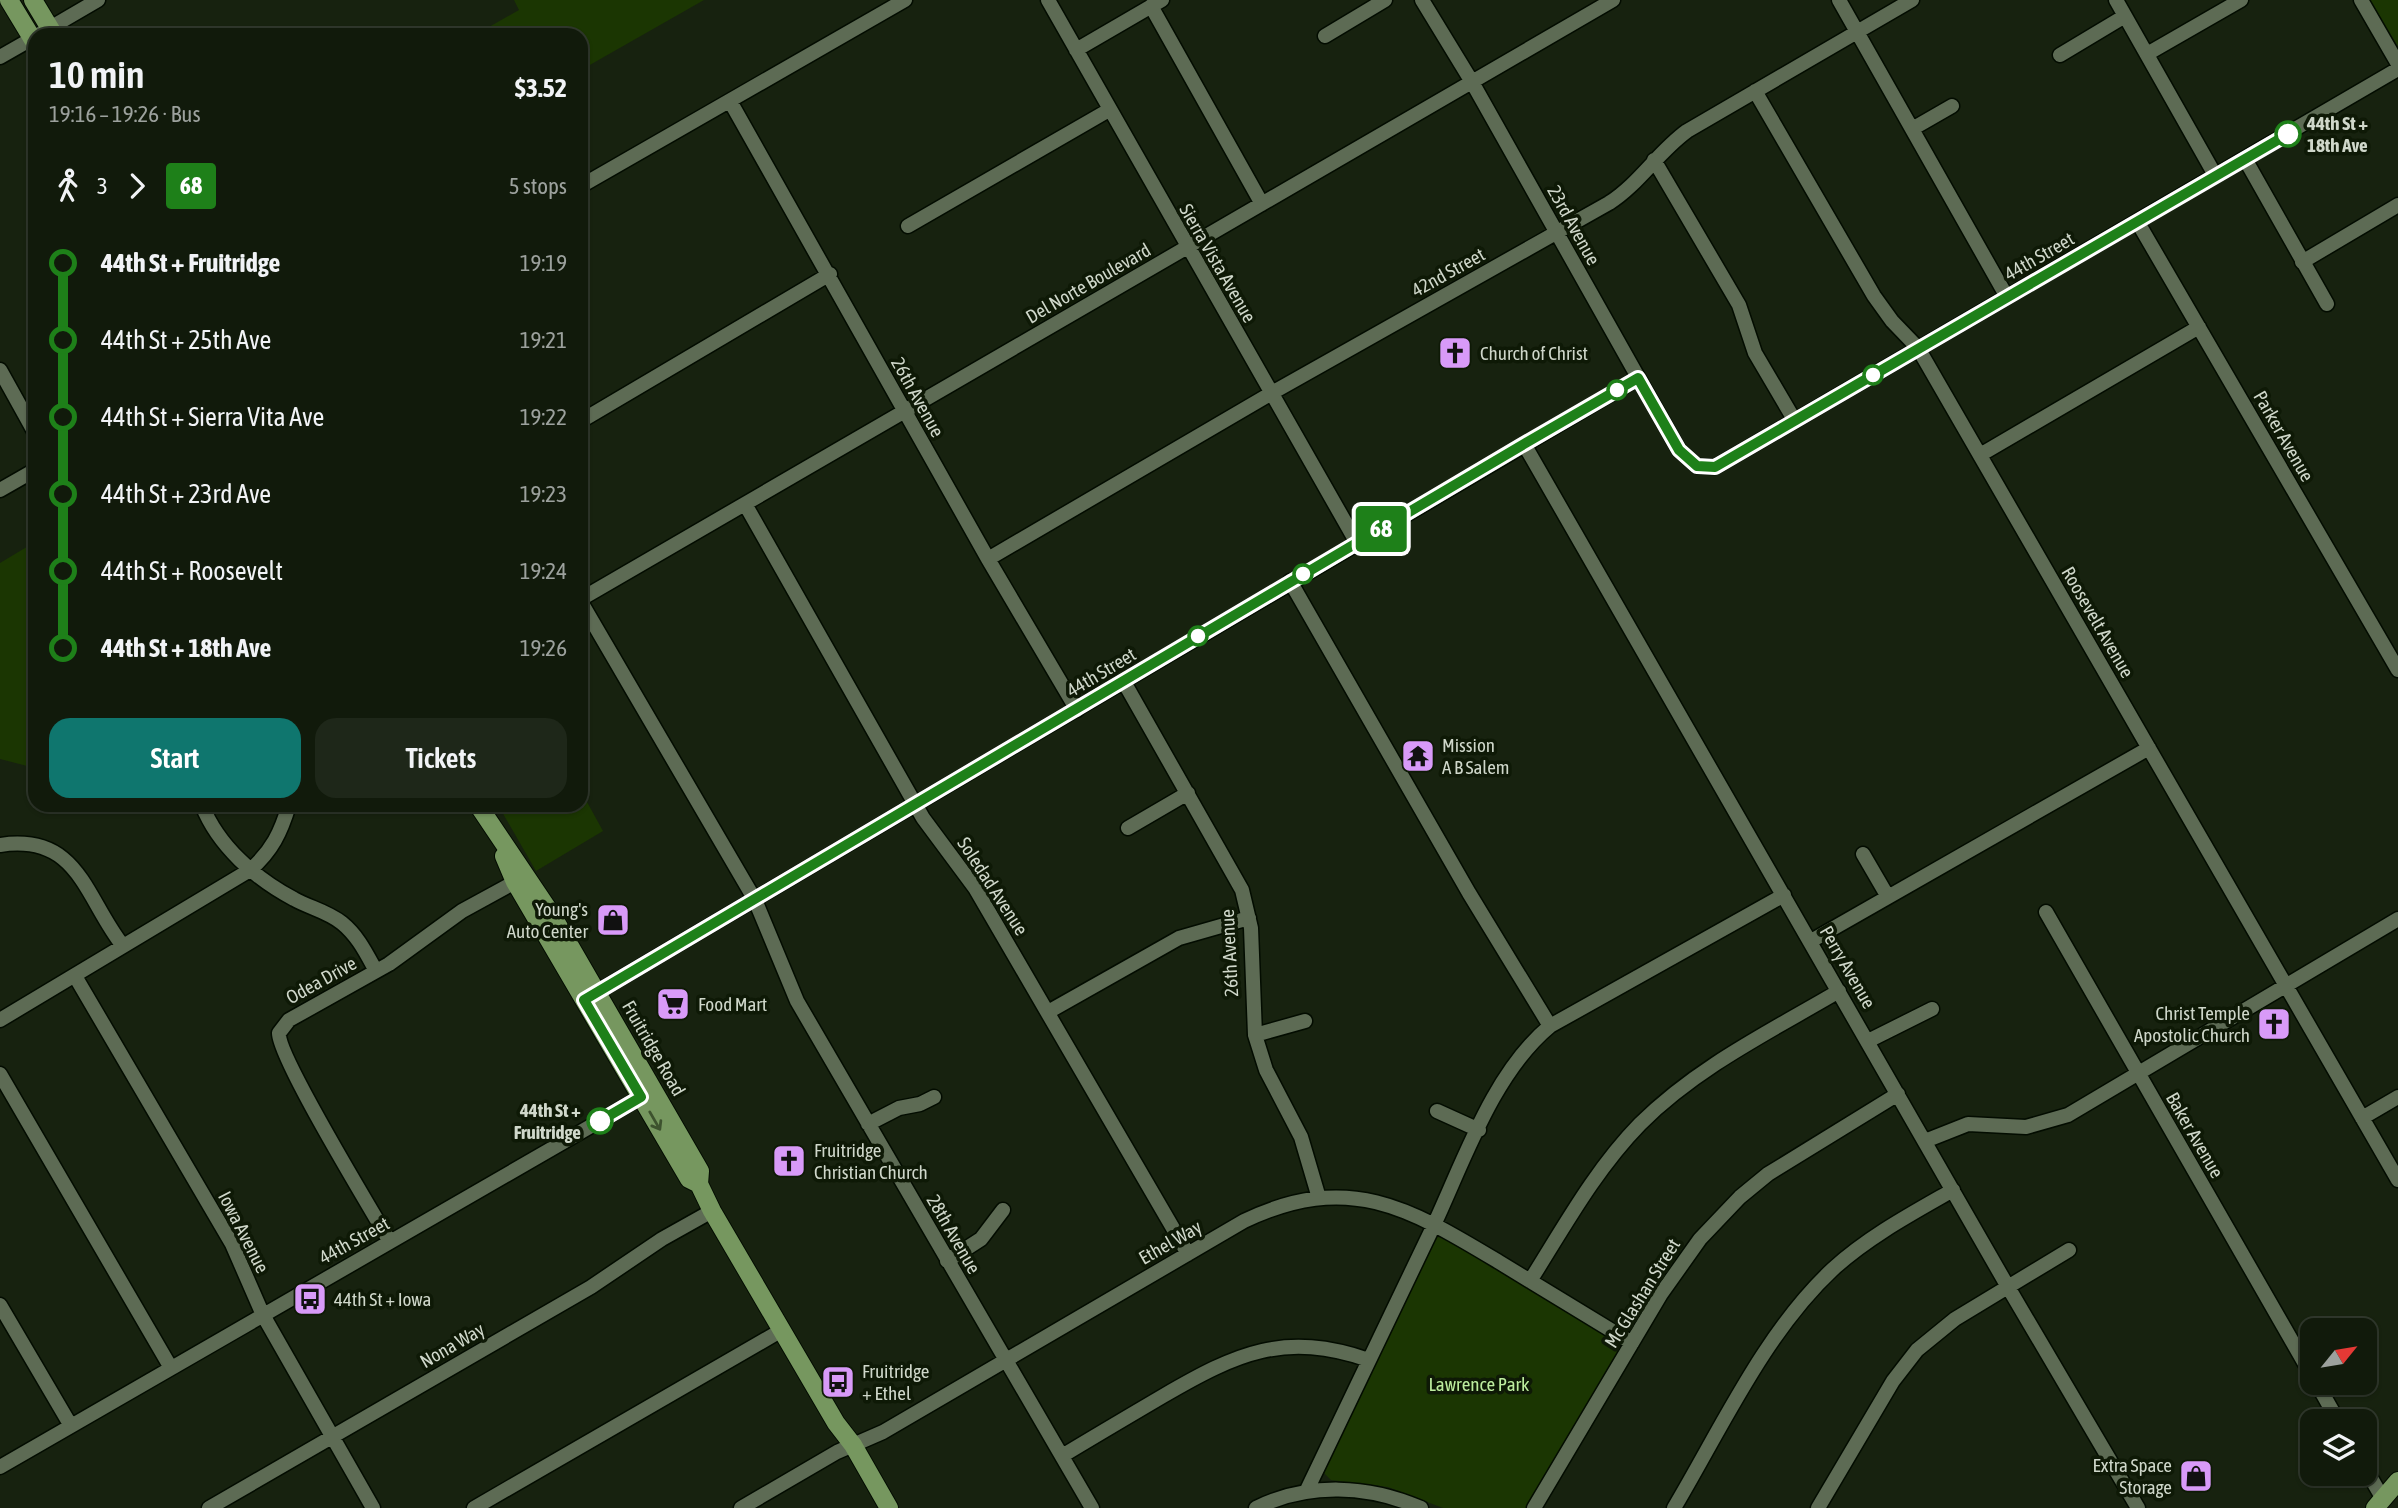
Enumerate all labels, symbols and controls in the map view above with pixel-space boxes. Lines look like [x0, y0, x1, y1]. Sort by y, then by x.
text: 10 min [49, 53, 144, 96]
text: $3.52 [515, 73, 567, 103]
text: 19:16 – 19:26 · Bus [49, 101, 201, 127]
place label: 44th St + 18th Ave [2306, 112, 2368, 156]
marker: 44th St + 18th Ave [2275, 121, 2301, 147]
icon: walk [49, 167, 87, 205]
icon: forward [118, 167, 156, 205]
text: 68 [180, 172, 202, 199]
text: 3 [97, 173, 108, 199]
text: 5 stops [509, 173, 567, 199]
street label: 23rd Avenue [1543, 181, 1605, 269]
street label: Sierra Vista Avenue [1175, 200, 1261, 326]
street label: 44th Street [2000, 227, 2078, 285]
street label: Del Norte Boulevard [1022, 238, 1154, 328]
street label: 42nd Street [1408, 243, 1488, 301]
text: 44th St + Fruitridge [101, 248, 280, 278]
text: 19:19 [520, 250, 567, 276]
text: 44th St + 25th Ave [101, 325, 271, 355]
text: 19:21 [520, 327, 567, 353]
church icon: Church of Christ [1436, 334, 1474, 372]
place label: Church of Christ [1480, 342, 1588, 364]
street label: 26th Avenue [887, 353, 949, 441]
unlabelled marker [1863, 365, 1883, 385]
unlabelled marker [1607, 380, 1627, 400]
street label: Parker Avenue [2249, 387, 2319, 485]
text: 44th St + Sierra Vita Ave [101, 402, 324, 432]
text: 19:22 [520, 404, 567, 430]
text: 44th St + 23rd Ave [101, 479, 271, 509]
text: 19:23 [520, 481, 567, 507]
line badge: 68 [1350, 506, 1412, 552]
text: 68 [1370, 515, 1392, 542]
text: 44th St + Roosevelt [101, 556, 283, 586]
text: 19:24 [520, 558, 567, 584]
street label: Roosevelt Avenue [2057, 563, 2139, 681]
unlabelled marker [1293, 564, 1313, 584]
unlabelled marker [1188, 626, 1208, 646]
text: 44th St + 18th Ave [101, 633, 271, 663]
text: 19:26 [520, 635, 567, 661]
street label: 44th Street [1062, 643, 1140, 701]
button: Start [49, 718, 301, 798]
button: Tickets [315, 718, 567, 798]
place label: Mission A B Salem [1442, 734, 1510, 778]
temple icon: Mission A B Salem [1399, 737, 1437, 775]
street label: Soledad Avenue [953, 833, 1033, 939]
place label: Young's Auto Center [507, 898, 588, 942]
shop icon: Young's Auto Center [594, 901, 632, 939]
street label: 26th Avenue [1216, 909, 1242, 997]
street label: Perry Avenue [1815, 922, 1881, 1012]
street label: Odea Drive [282, 952, 360, 1008]
supermarket icon: Food Mart [654, 985, 692, 1023]
place label: Food Mart [698, 993, 767, 1015]
street label: Fruitridge Road [618, 997, 690, 1099]
place label: Christ Temple Apostolic Church [2134, 1002, 2250, 1046]
church icon: Christ Temple Apostolic Church [2255, 1005, 2293, 1043]
street label: Baker Avenue [2162, 1088, 2228, 1182]
place label: 44th St + Fruitridge [514, 1099, 581, 1143]
marker: 44th St + Fruitridge [587, 1108, 613, 1134]
one-way arrow [648, 1110, 662, 1130]
place label: Fruitridge Christian Church [814, 1139, 928, 1183]
church icon: Fruitridge Christian Church [770, 1142, 808, 1180]
street label: Iowa Avenue [214, 1187, 274, 1277]
street label: 28th Avenue [923, 1191, 985, 1277]
street label: 44th Street [315, 1212, 393, 1268]
street label: Ethel Way [1135, 1215, 1205, 1269]
street label: Mc Glashan Street [1600, 1234, 1684, 1352]
bus stop icon: 44th St + Iowa [291, 1280, 329, 1318]
place label: 44th St + Iowa [334, 1288, 431, 1310]
street label: Nona Way [416, 1318, 488, 1372]
north arrow [2300, 1318, 2376, 1395]
map controls [2300, 1318, 2377, 1486]
place label: Fruitridge + Ethel [862, 1360, 929, 1404]
bus stop icon: Fruitridge + Ethel [819, 1363, 857, 1401]
park label: Lawrence Park [1429, 1373, 1530, 1395]
button: layers [2300, 1409, 2377, 1486]
place label: Extra Space Storage [2093, 1454, 2172, 1498]
shop icon: Extra Space Storage [2177, 1457, 2215, 1495]

